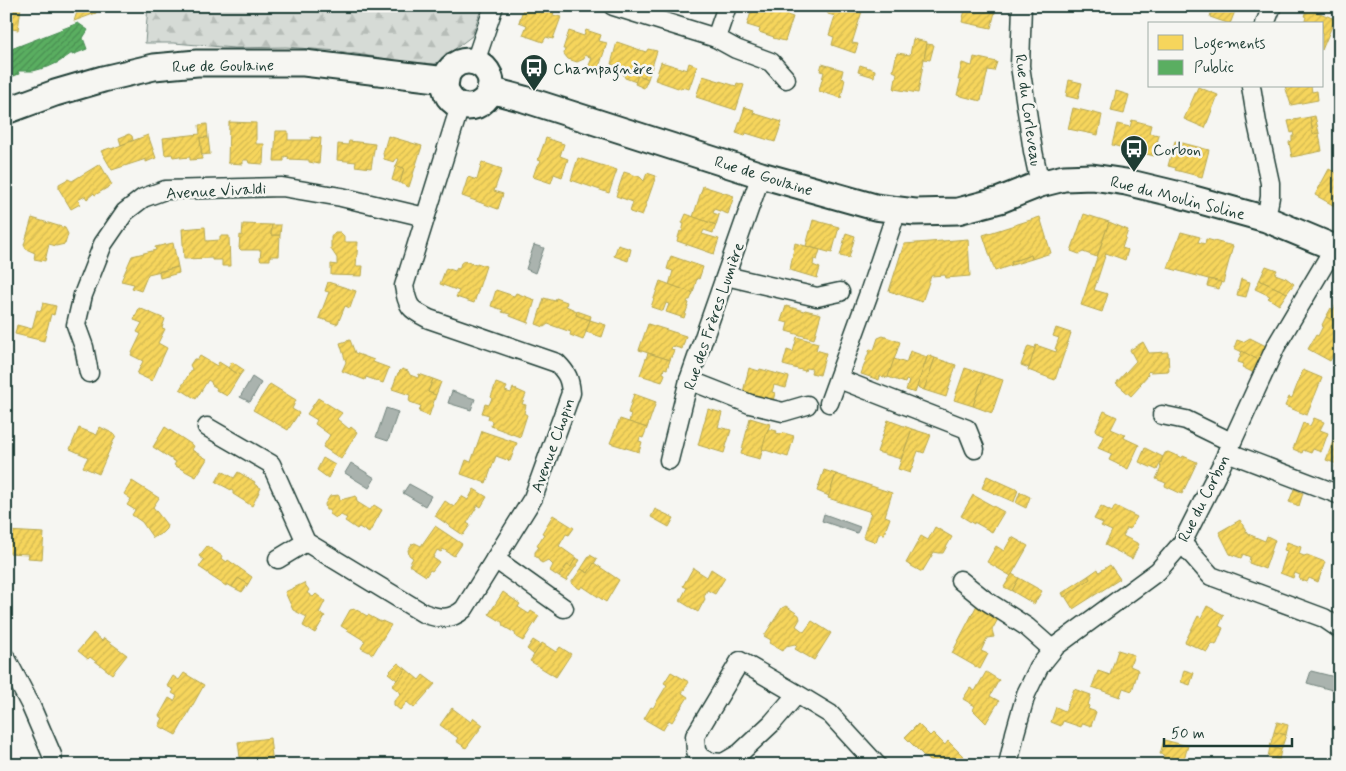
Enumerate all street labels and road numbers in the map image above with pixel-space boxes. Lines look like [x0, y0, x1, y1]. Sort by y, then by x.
street label: Rue du Corleveau [1009, 53, 1046, 168]
street label: Rue de Goulaine [172, 55, 274, 78]
street label: Rue de Goulaine [712, 151, 815, 201]
street label: Rue du Moulin Soline [1108, 172, 1247, 225]
street label: Avenue Vivaldi [166, 178, 267, 205]
street label: Rue des Frères Lumière [679, 240, 750, 393]
street label: Avenue Chopin [527, 395, 580, 496]
street label: Rue du Corbon [1173, 451, 1235, 546]

